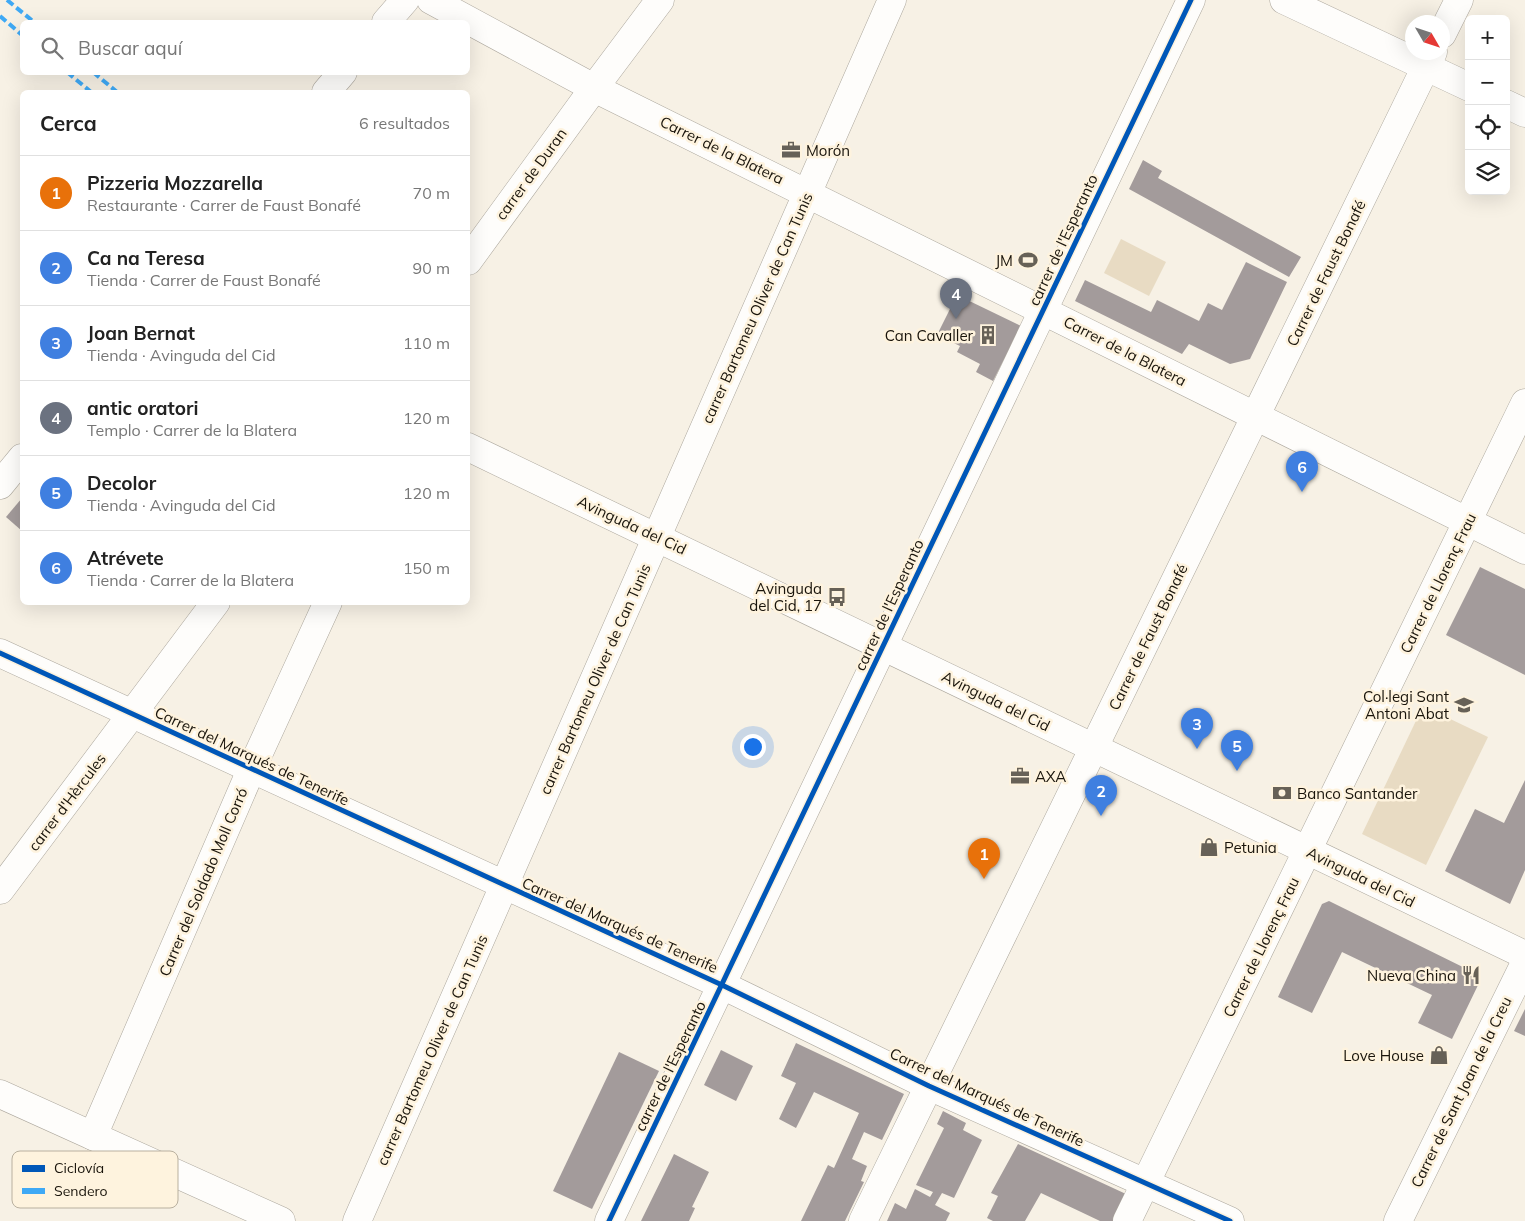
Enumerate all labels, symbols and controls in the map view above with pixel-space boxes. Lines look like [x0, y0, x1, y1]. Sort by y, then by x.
north arrow [1405, 15, 1450, 60]
map controls [1465, 15, 1510, 195]
button: + [1465, 15, 1510, 60]
search box [20, 20, 470, 75]
icon: search [38, 34, 66, 62]
text: Buscar aquí [78, 36, 182, 60]
button: − [1465, 60, 1510, 105]
button: locate [1465, 105, 1510, 150]
text: Cerca [40, 110, 97, 136]
street label: Carrer de la Blatera [657, 112, 787, 188]
text: 6 resultados [359, 113, 450, 133]
street label: carrer de Duran [491, 124, 571, 224]
office icon: Morón [780, 139, 802, 161]
place label: Morón [806, 141, 850, 160]
button: layers [1465, 150, 1510, 195]
text: Pizzeria Mozzarella [87, 171, 263, 195]
street label: carrer de l'Esperanto [1024, 171, 1102, 309]
text: 1 [51, 183, 61, 203]
text: 70 m [413, 183, 450, 203]
street label: carrer Bartomeu Oliver de Can Tunis [697, 190, 817, 426]
text: Restaurante · Carrer de Faust Bonafé [87, 195, 361, 215]
street label: Carrer de Faust Bonafé [1282, 197, 1370, 349]
text: Ca na Teresa [87, 246, 205, 270]
sports icon: JM [1017, 249, 1039, 271]
place label: JM [995, 251, 1013, 270]
text: 2 [51, 258, 61, 278]
text: 90 m [413, 258, 450, 278]
text: Tienda · Carrer de Faust Bonafé [87, 270, 321, 290]
pin: 4 [940, 278, 972, 319]
street label: Carrer de la Blatera [1060, 312, 1190, 390]
text: Joan Bernat [87, 321, 195, 345]
building icon: Can Cavaller [977, 324, 999, 346]
place label: Can Cavaller [885, 326, 974, 345]
text: 3 [51, 333, 61, 353]
text: 110 m [403, 333, 450, 353]
text: Tienda · Avinguda del Cid [87, 345, 276, 365]
text: antic oratori [87, 396, 198, 420]
text: 4 [51, 408, 61, 428]
text: 120 m [403, 408, 450, 428]
text: Templo · Carrer de la Blatera [87, 420, 297, 440]
pin: 6 [1286, 451, 1318, 492]
text: Decolor [87, 471, 156, 495]
text: 5 [51, 483, 61, 503]
text: 120 m [403, 483, 450, 503]
street label: Avinguda del Cid [574, 491, 690, 559]
text: Tienda · Avinguda del Cid [87, 495, 276, 515]
street label: Carrer de Llorenç Frau [1396, 510, 1480, 656]
street label: carrer de l'Esperanto [850, 536, 928, 674]
text: Atrévete [87, 546, 164, 570]
text: 6 [51, 558, 61, 578]
text: 150 m [403, 558, 450, 578]
street label: carrer Bartomeu Oliver de Can Tunis [535, 561, 655, 797]
street label: Carrer de Faust Bonafé [1104, 561, 1192, 713]
text: Tienda · Carrer de la Blatera [87, 570, 294, 590]
place label: Avinguda del Cid, 17 [749, 579, 822, 615]
bus stop icon: Avinguda del Cid, 17 [826, 586, 848, 608]
street label: Avinguda del Cid [939, 667, 1053, 735]
place label: Col·legi Sant Antoni Abat [1363, 687, 1449, 723]
school or university icon: Col·legi Sant Antoni Abat [1453, 694, 1475, 716]
street label: Carrer del Marqués de Tenerife [152, 702, 352, 810]
pin: 3 [1181, 708, 1213, 749]
pin: 5 [1221, 730, 1253, 771]
your location [740, 734, 766, 760]
street label: carrer d'Hèrcules [24, 749, 110, 855]
office icon: AXA [1009, 765, 1031, 787]
place label: AXA [1035, 767, 1066, 786]
pin: 2 [1085, 775, 1117, 816]
bank icon: Banco Santander [1271, 782, 1293, 804]
place label: Banco Santander [1297, 784, 1418, 803]
street label: Carrer del Soldado Moll Corró [155, 785, 251, 979]
shop icon: Petunia [1198, 836, 1220, 858]
pin: 1 [968, 838, 1000, 879]
place label: Petunia [1224, 838, 1277, 857]
street label: Avinguda del Cid [1304, 843, 1418, 911]
street label: Carrer del Marqués de Tenerife [519, 873, 721, 977]
street label: Carrer de Llorenç Frau [1219, 874, 1303, 1020]
street label: carrer Bartomeu Oliver de Can Tunis [372, 932, 492, 1168]
restaurant icon: Nueva China [1460, 964, 1482, 986]
place label: Nueva China [1367, 966, 1456, 985]
street label: Carrer de Sant Joan de la Creu [1406, 994, 1516, 1190]
street label: carrer de l'Esperanto [630, 998, 710, 1134]
street label: Carrer del Marqués de Tenerife [887, 1043, 1087, 1151]
shop icon: Love House [1428, 1044, 1450, 1066]
place label: Love House [1343, 1046, 1424, 1065]
legend [12, 1151, 178, 1208]
text: Ciclovía [54, 1159, 104, 1177]
text: Sendero [54, 1182, 108, 1200]

